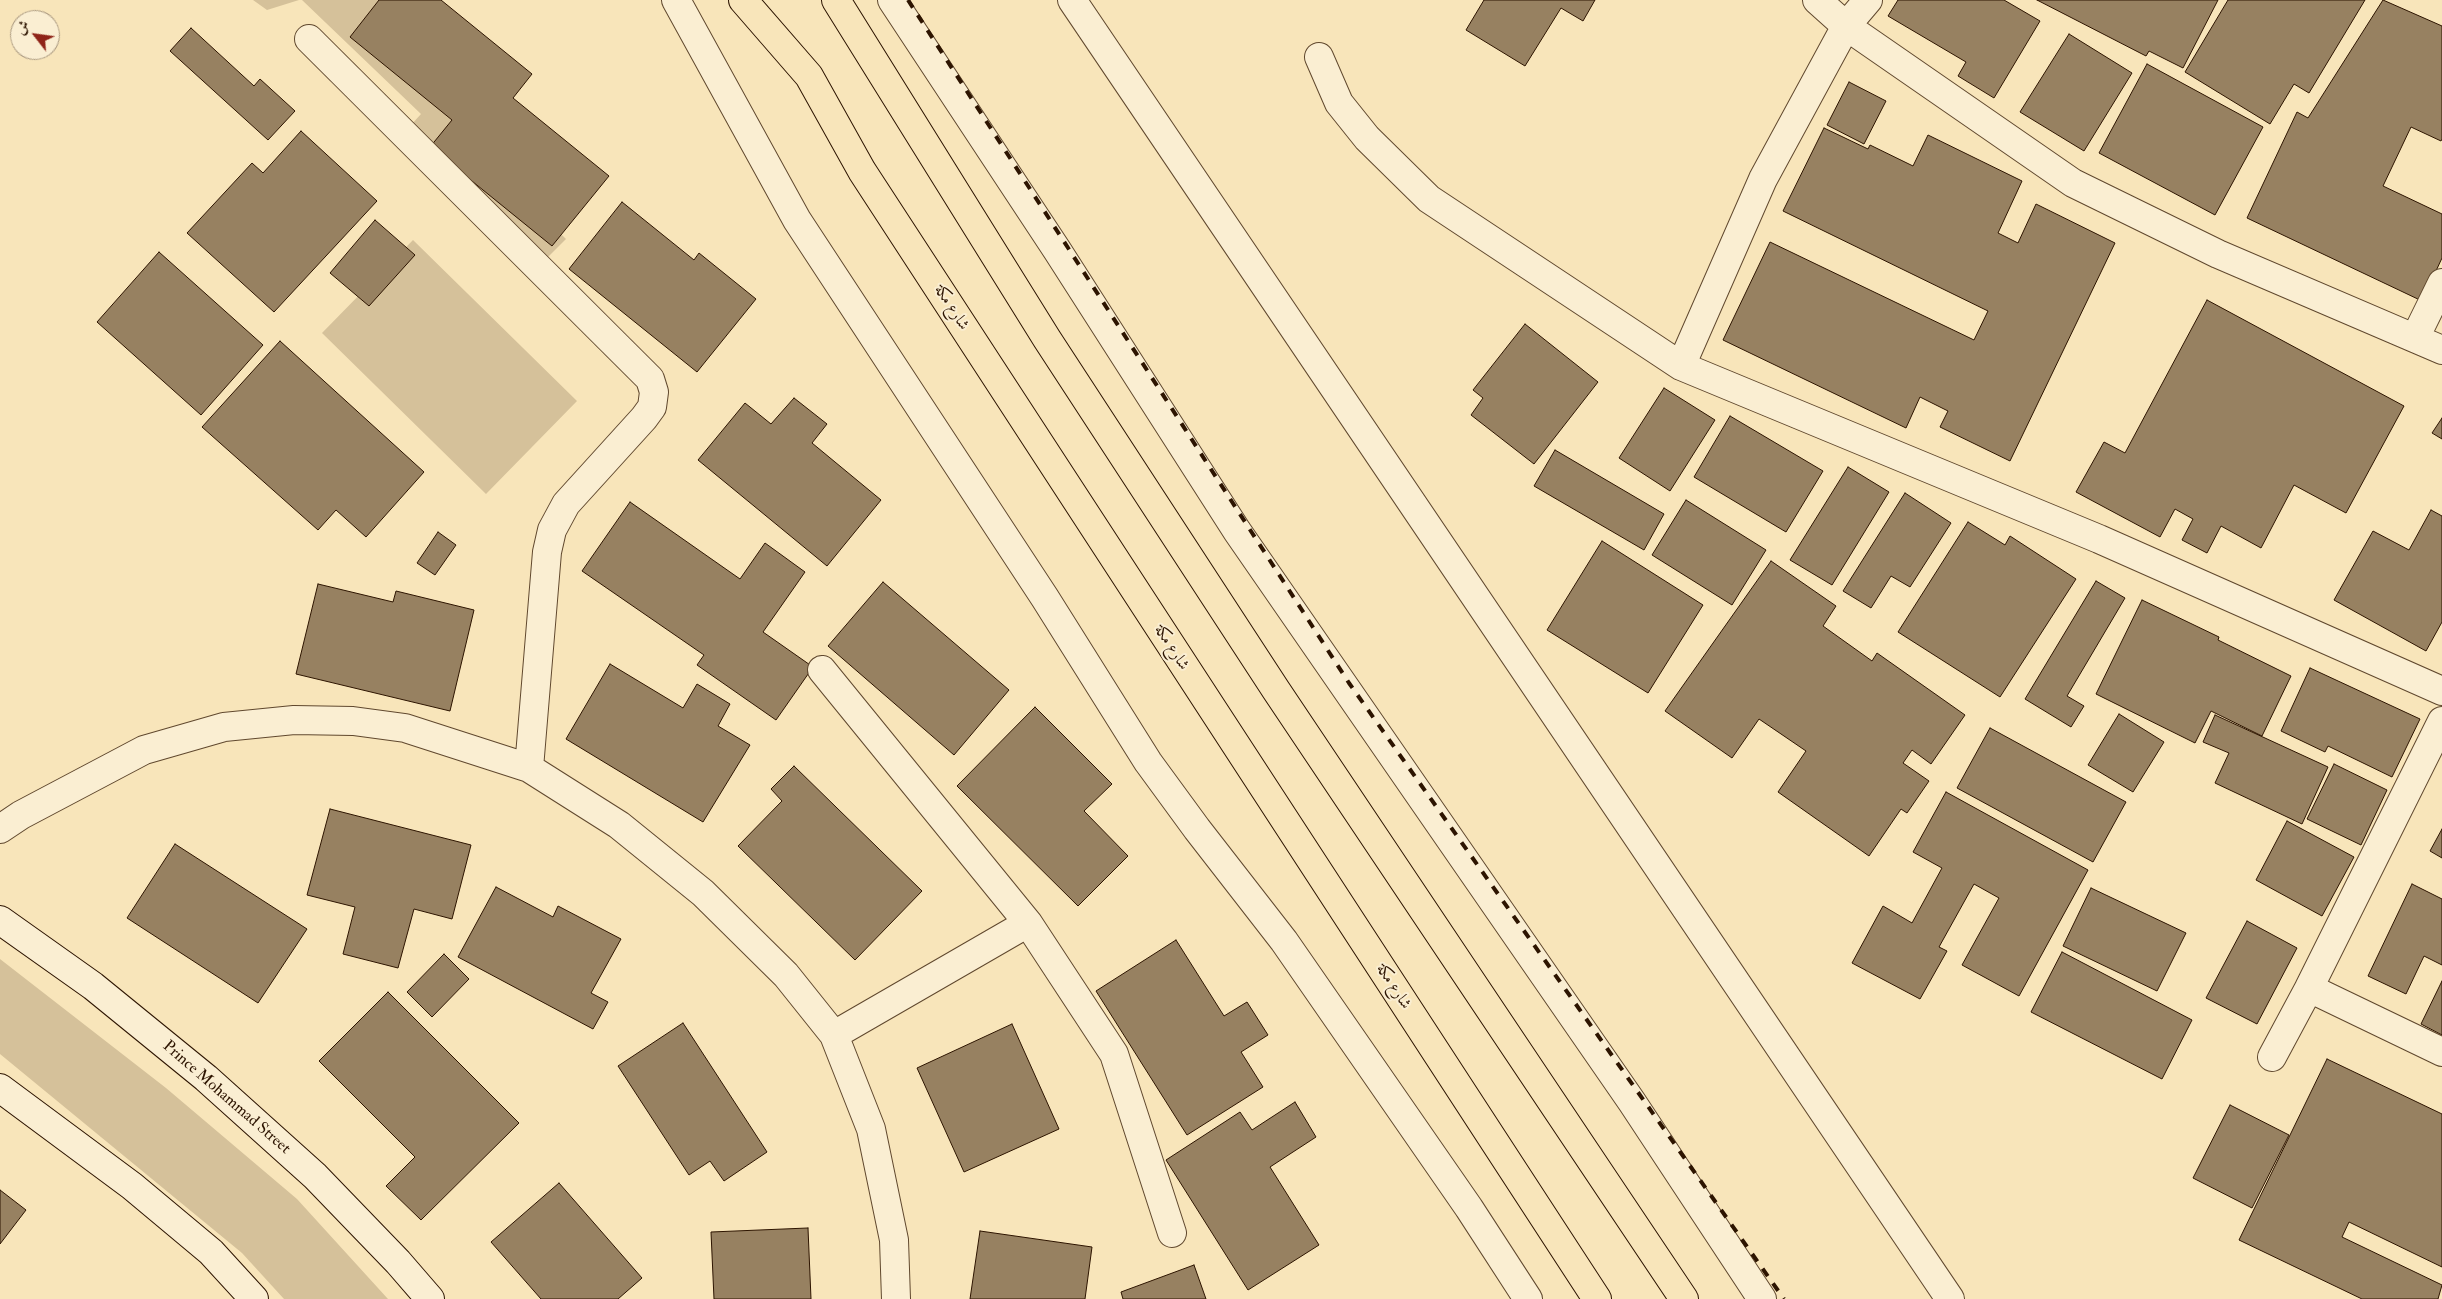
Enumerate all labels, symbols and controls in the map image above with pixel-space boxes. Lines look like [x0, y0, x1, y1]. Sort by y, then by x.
north arrow [10, 10, 60, 60]
text: ش [12, 17, 33, 38]
street label: شارع مكة [929, 282, 973, 334]
street label: شارع مكة [1149, 622, 1193, 674]
street label: شارع مكة [1371, 961, 1415, 1013]
street label: Prince Mohammad Street [158, 1037, 294, 1159]

